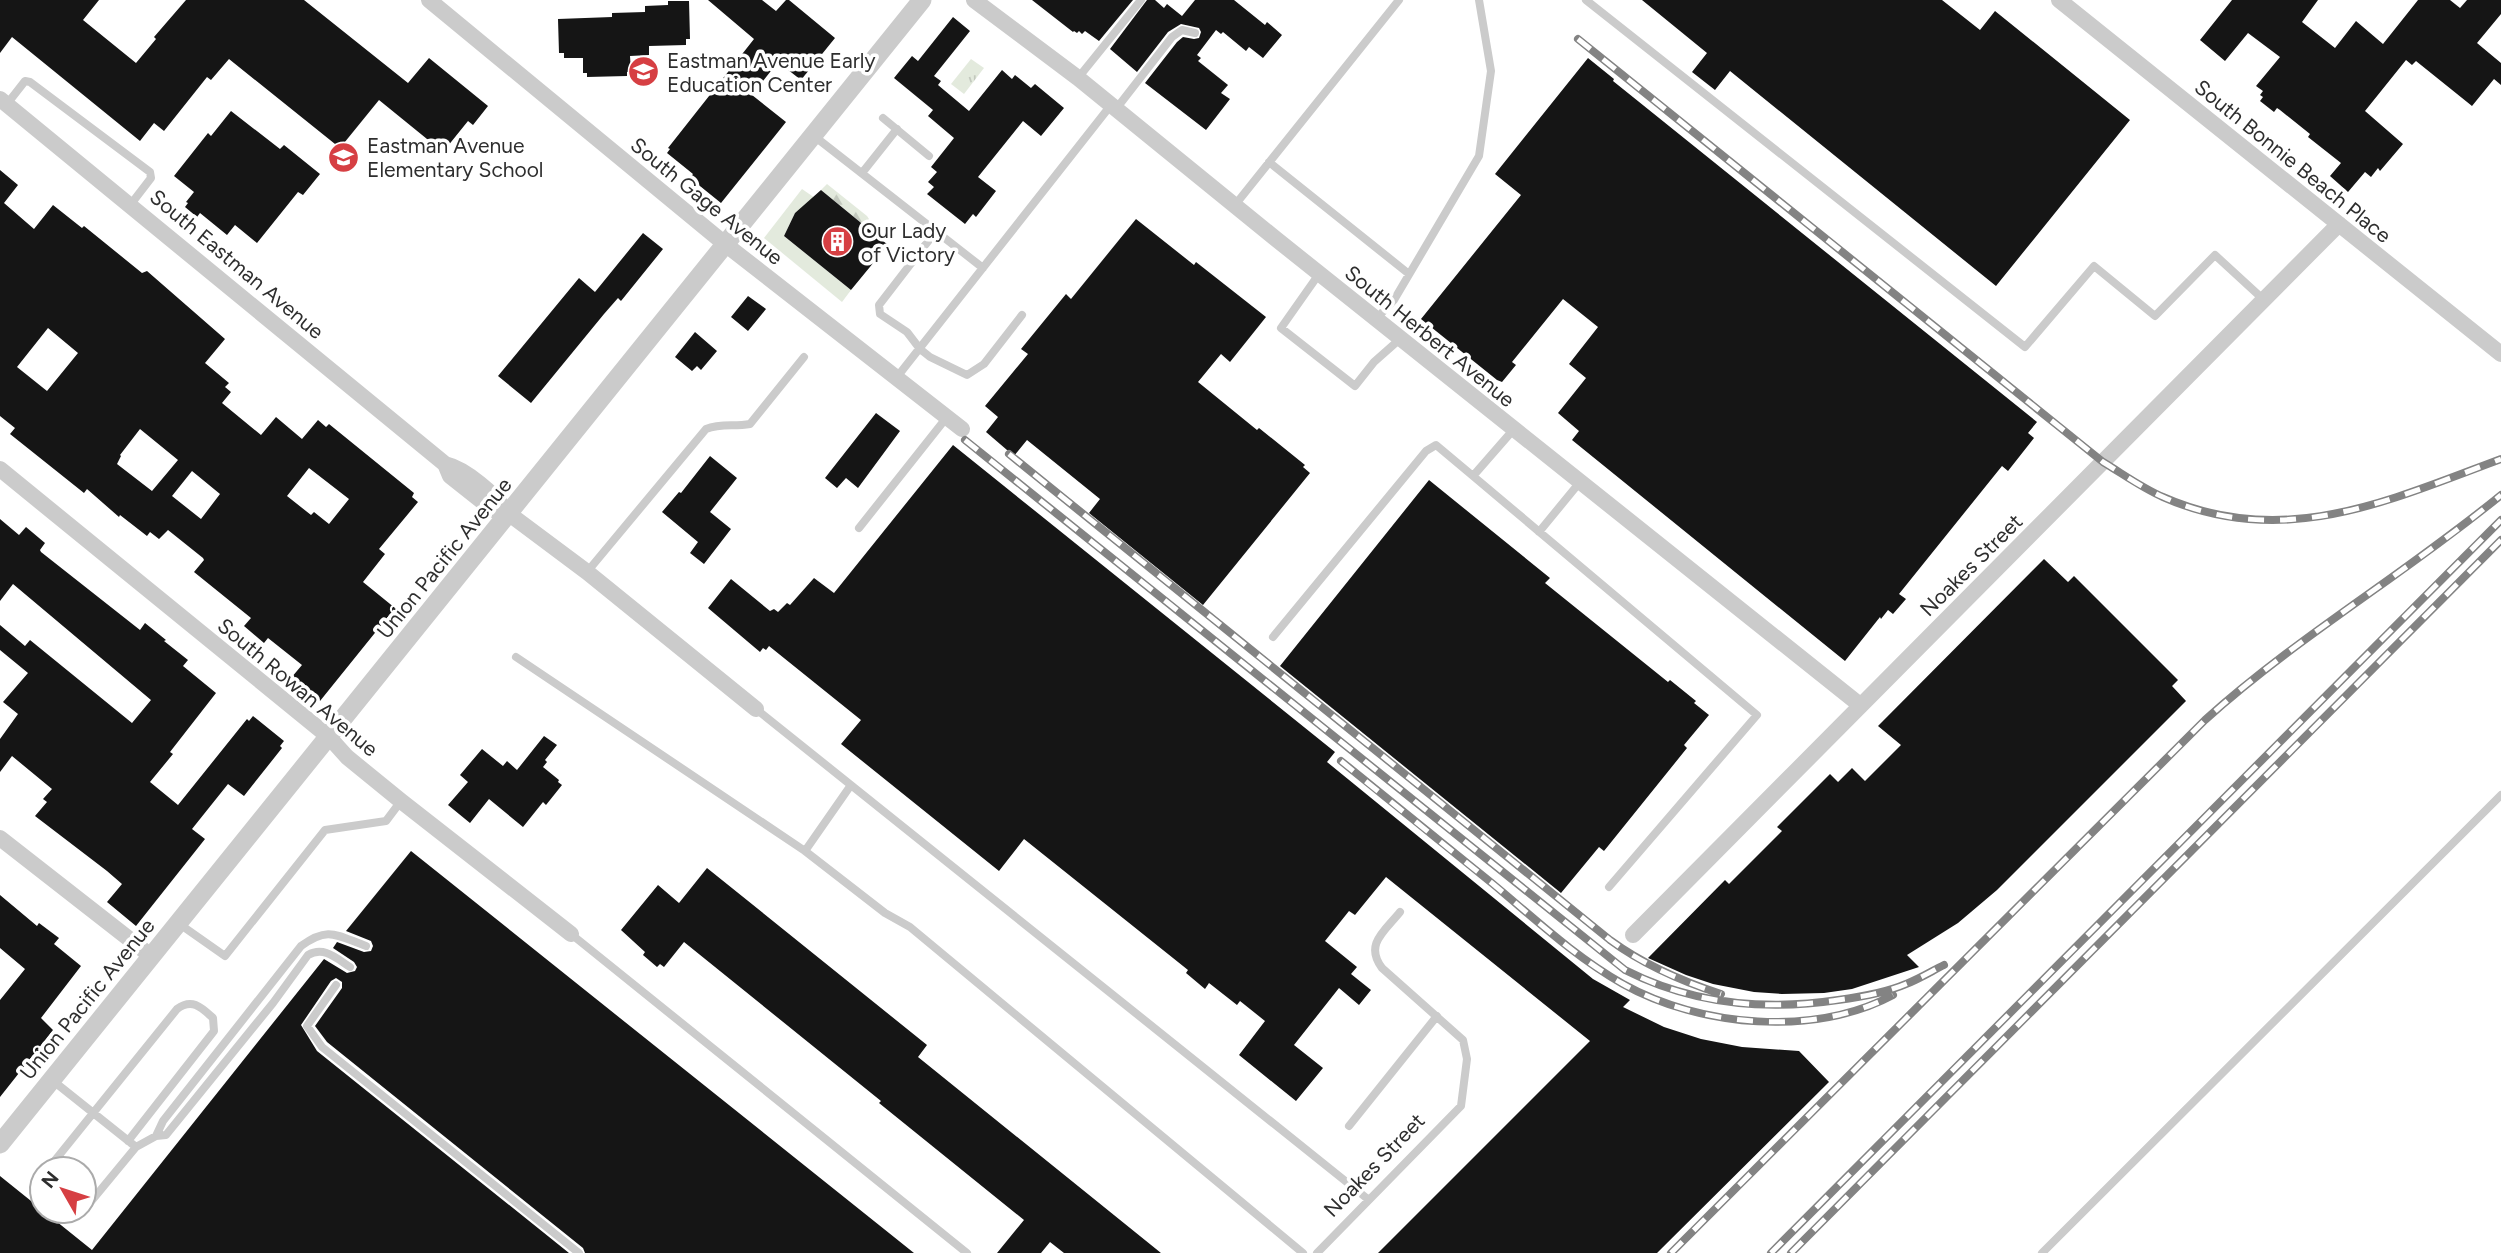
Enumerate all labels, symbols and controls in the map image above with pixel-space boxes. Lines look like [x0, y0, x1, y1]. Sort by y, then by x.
place label: Eastman Avenue Early Education Center [667, 48, 875, 97]
school or university icon: Eastman Avenue Early Education Center [627, 55, 661, 89]
street label: South Bonnie Beach Place [2190, 74, 2396, 248]
street label: South Gage Avenue [626, 132, 788, 270]
place label: Eastman Avenue Elementary School [367, 133, 543, 182]
school or university icon: Eastman Avenue Elementary School [327, 140, 361, 174]
street label: South Eastman Avenue [145, 184, 329, 344]
place label: Our Lady of Victory [861, 218, 955, 267]
building icon: Our Lady of Victory [821, 225, 855, 259]
street label: South Herbert Avenue [1340, 260, 1520, 412]
street label: Union Pacific Avenue [371, 473, 517, 643]
street label: Noakes Street [1915, 509, 2027, 621]
street label: South Rowan Avenue [213, 613, 383, 761]
street label: Union Pacific Avenue [14, 914, 160, 1084]
street label: Noakes Street [1318, 1108, 1430, 1222]
north arrow [28, 1155, 98, 1225]
text: N [37, 1167, 64, 1193]

